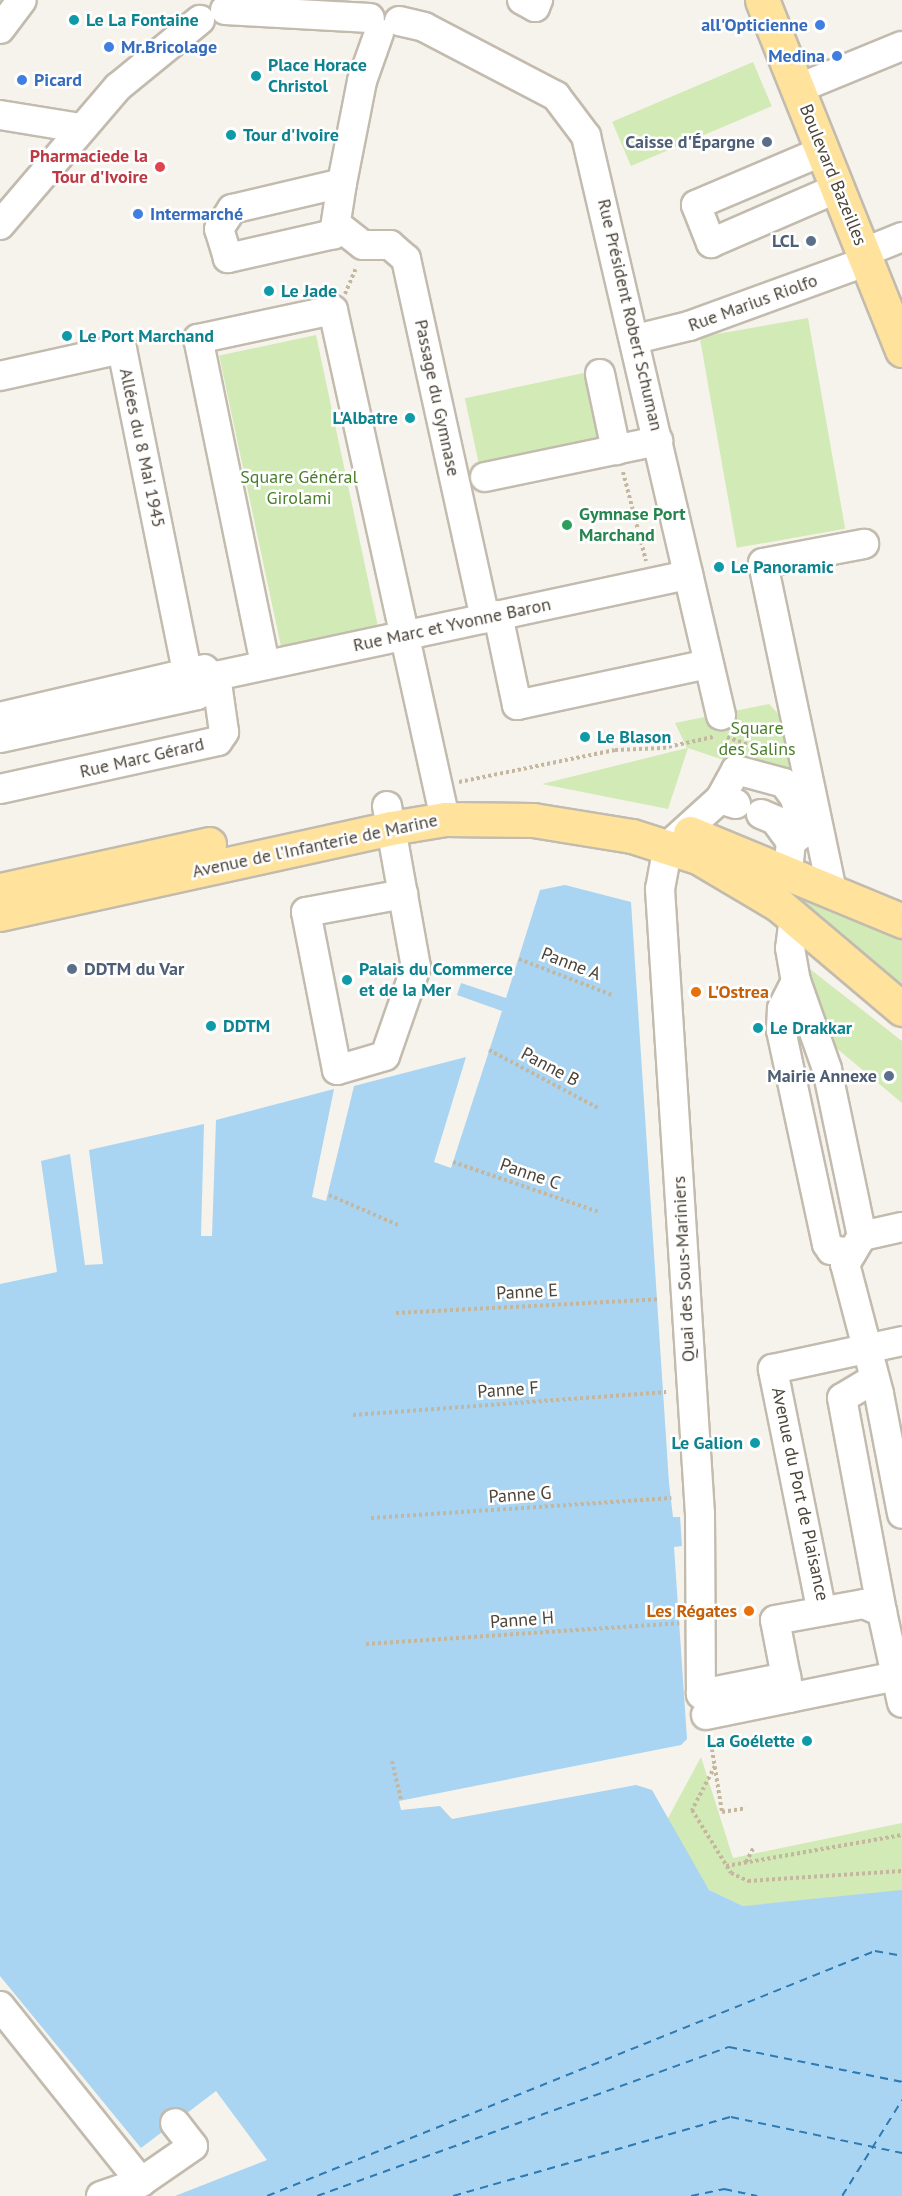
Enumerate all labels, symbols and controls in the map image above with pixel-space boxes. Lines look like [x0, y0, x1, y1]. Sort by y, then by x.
place label: Le La Fontaine [86, 9, 199, 31]
marker: Le La Fontaine [67, 13, 81, 27]
place label: all'Opticienne [701, 14, 808, 36]
marker: all'Opticienne [813, 18, 827, 32]
place label: Mr.Bricolage [121, 36, 217, 58]
marker: Mr.Bricolage [102, 40, 116, 54]
place label: Medina [768, 45, 825, 67]
marker: Medina [830, 49, 844, 63]
place label: Place Horace Christol [268, 55, 367, 98]
place label: Picard [34, 69, 82, 91]
marker: Place Horace Christol [249, 69, 263, 83]
marker: Picard [15, 73, 29, 87]
street label: Boulevard Bazeilles [795, 101, 871, 249]
place label: Tour d'Ivoire [243, 124, 339, 146]
marker: Tour d'Ivoire [224, 128, 238, 142]
place label: Caisse d'Épargne [625, 131, 755, 153]
marker: Caisse d'Épargne [760, 135, 774, 149]
place label: Pharmaciede la Tour d'Ivoire [30, 146, 148, 188]
marker: Pharmaciede la Tour d'Ivoire [153, 160, 167, 174]
street label: Rue Président Robert Schuman [593, 197, 667, 433]
place label: Intermarché [150, 203, 243, 225]
marker: Intermarché [131, 207, 145, 221]
place label: LCL [772, 230, 799, 252]
marker: LCL [804, 234, 818, 248]
street label: Rue Marius Riolfo [685, 270, 821, 336]
place label: Le Jade [281, 280, 337, 302]
marker: Le Jade [262, 284, 276, 298]
street label: Passage du Gymnase [410, 318, 464, 478]
place label: Le Port Marchand [79, 325, 214, 347]
marker: Le Port Marchand [60, 329, 74, 343]
street label: Allées du 8 Mai 1945 [115, 366, 169, 530]
place label: L'Albatre [333, 407, 398, 429]
marker: L'Albatre [403, 411, 417, 425]
park label: Square Général Girolami [240, 467, 358, 510]
place label: Gymnase Port Marchand [579, 504, 686, 546]
marker: Gymnase Port Marchand [560, 518, 574, 532]
place label: Le Panoramic [731, 556, 834, 578]
marker: Le Panoramic [712, 560, 726, 574]
street label: Rue Marc et Yvonne Baron [351, 593, 553, 657]
park label: Square des Salins [718, 718, 796, 760]
place label: Le Blason [597, 726, 671, 748]
marker: Le Blason [578, 730, 592, 744]
street label: Rue Marc Gérard [78, 733, 206, 783]
street label: Avenue de l'Infanterie de Marine [190, 809, 440, 883]
street label: Panne A [538, 943, 604, 985]
place label: DDTM du Var [84, 958, 185, 980]
place label: Palais du Commerce et de la Mer [359, 959, 513, 1002]
marker: DDTM du Var [65, 962, 79, 976]
marker: Palais du Commerce et de la Mer [340, 973, 354, 987]
place label: L'Ostrea [708, 981, 769, 1003]
marker: L'Ostrea [689, 985, 703, 999]
place label: DDTM [223, 1015, 270, 1037]
place label: Le Drakkar [770, 1017, 852, 1039]
marker: DDTM [204, 1019, 218, 1033]
marker: Le Drakkar [751, 1021, 765, 1035]
street label: Panne B [517, 1043, 583, 1091]
place label: Mairie Annexe [767, 1065, 877, 1087]
marker: Mairie Annexe [882, 1069, 896, 1083]
street label: Panne C [497, 1154, 563, 1194]
street label: Quai des Sous-Mariniers [668, 1175, 700, 1363]
street label: Panne E [496, 1280, 558, 1304]
street label: Panne F [477, 1377, 539, 1403]
street label: Avenue du Port de Plaisance [767, 1385, 833, 1603]
place label: Le Galion [671, 1432, 743, 1454]
marker: Le Galion [748, 1436, 762, 1450]
street label: Panne G [488, 1482, 552, 1508]
place label: Les Régates [647, 1600, 737, 1622]
marker: Les Régates [742, 1604, 756, 1618]
street label: Panne H [489, 1607, 555, 1633]
place label: La Goélette [707, 1730, 795, 1752]
marker: La Goélette [800, 1734, 814, 1748]

